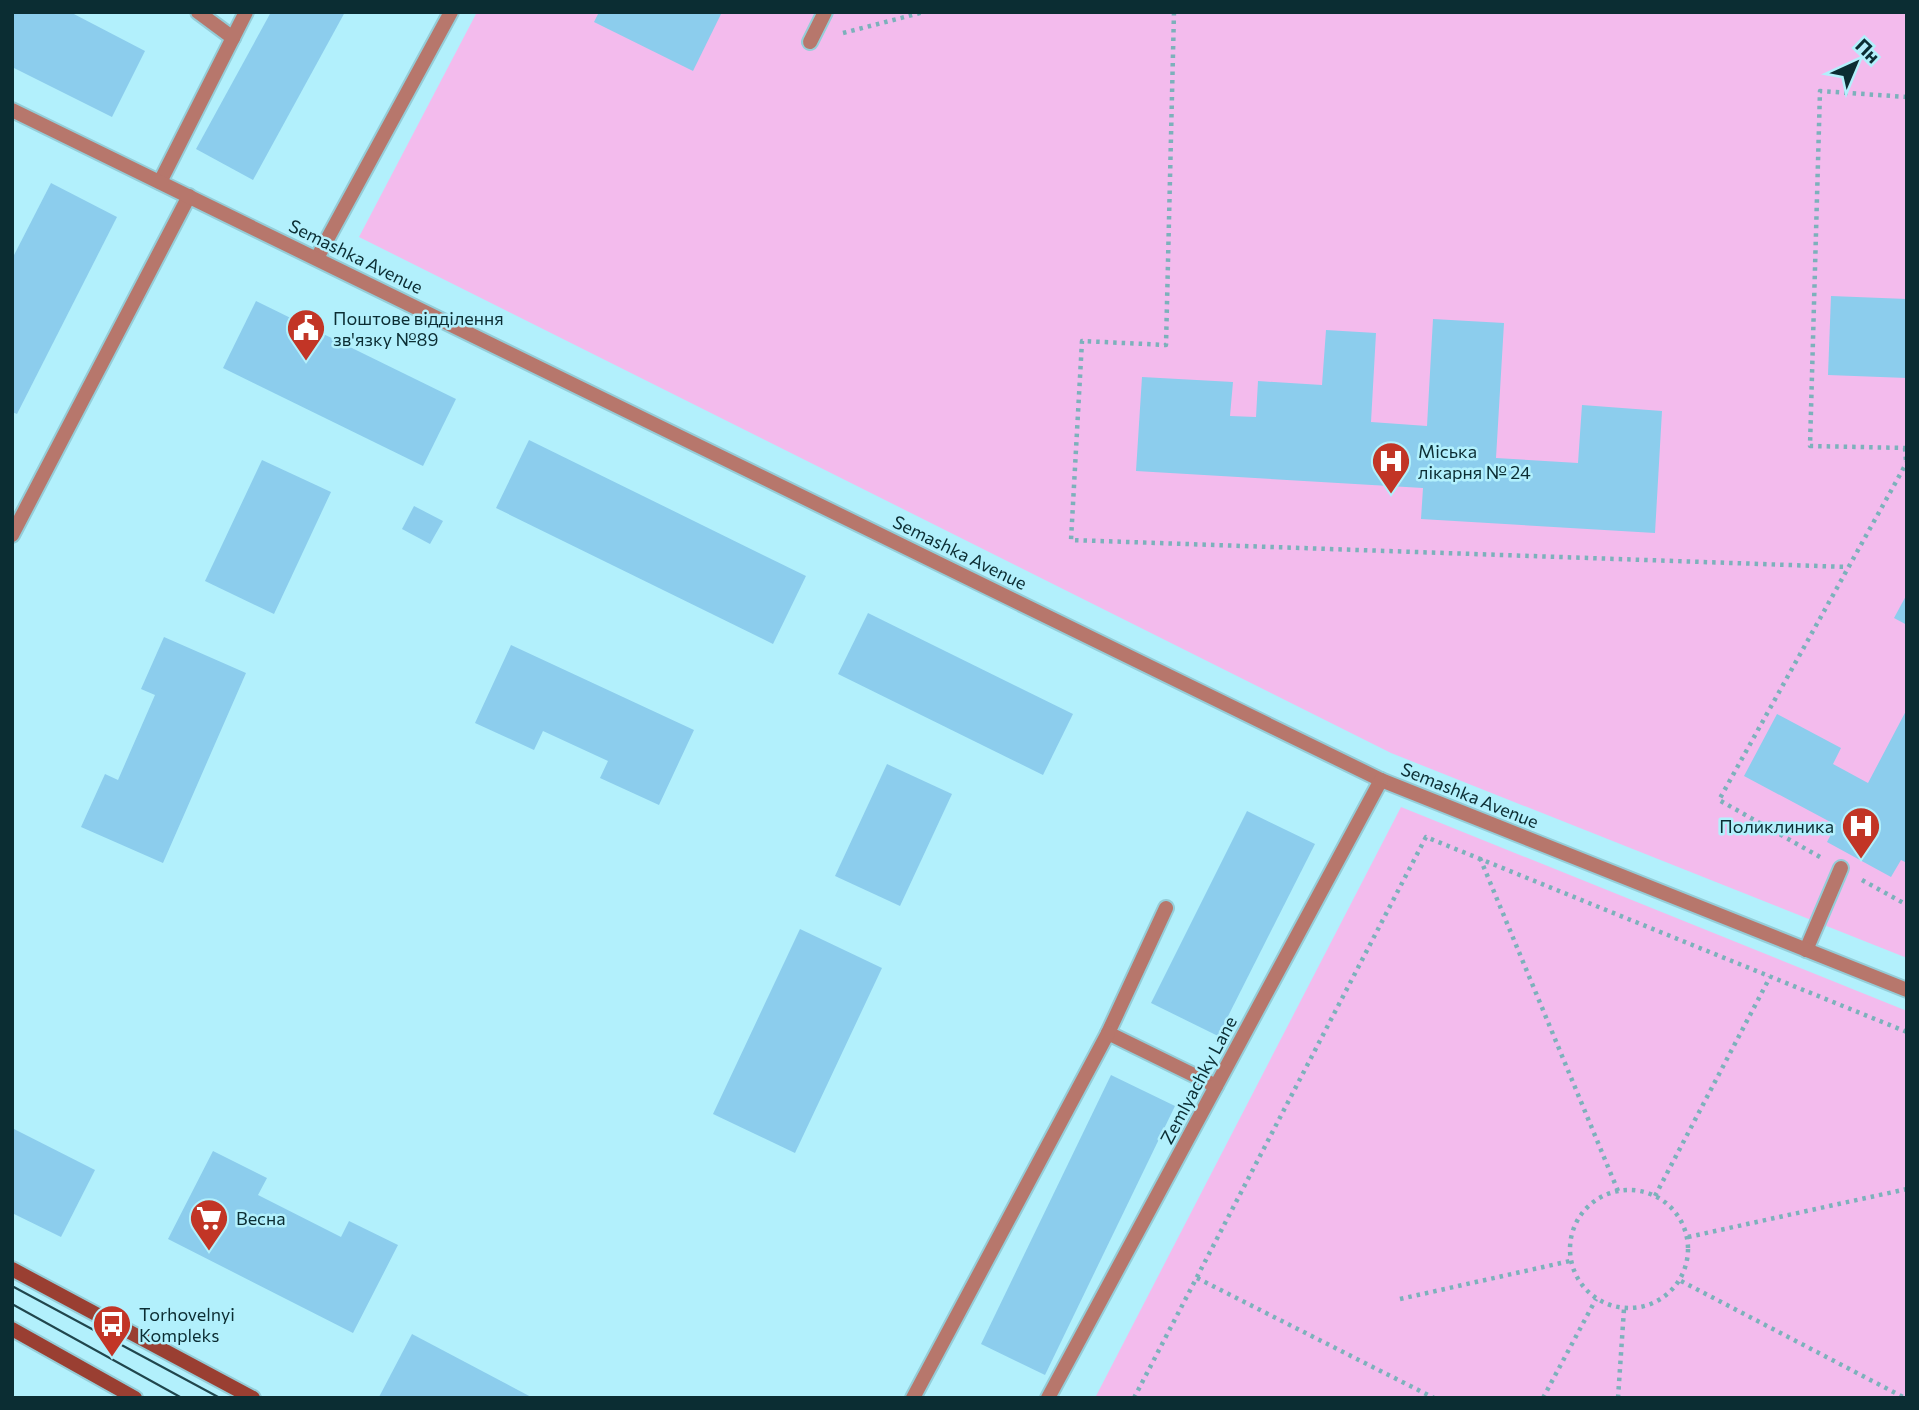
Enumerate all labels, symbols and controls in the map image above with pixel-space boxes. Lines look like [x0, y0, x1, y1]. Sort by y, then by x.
north arrow [1821, 28, 1891, 98]
text: Пн [1851, 33, 1885, 67]
street label: Semashka Avenue [285, 214, 427, 298]
public building icon: Поштове відділення зв'язку №89 [285, 307, 327, 362]
place label: Поштове відділення зв'язку №89 [333, 307, 504, 350]
hospital icon: Міська лікарня № 24 [1370, 440, 1412, 495]
place label: Міська лікарня № 24 [1418, 440, 1531, 483]
street label: Semashka Avenue [889, 510, 1031, 594]
street label: Semashka Avenue [1398, 757, 1542, 833]
hospital icon: Поликлиника [1840, 805, 1882, 860]
place label: Поликлиника [1719, 815, 1834, 837]
street label: Zemlyachky Lane [1155, 1012, 1241, 1148]
supermarket icon: Весна [188, 1197, 230, 1252]
place label: Весна [236, 1207, 286, 1229]
bus stop icon: Torhovelnyi Kompleks [91, 1303, 133, 1358]
place label: Torhovelnyi Kompleks [139, 1303, 235, 1346]

